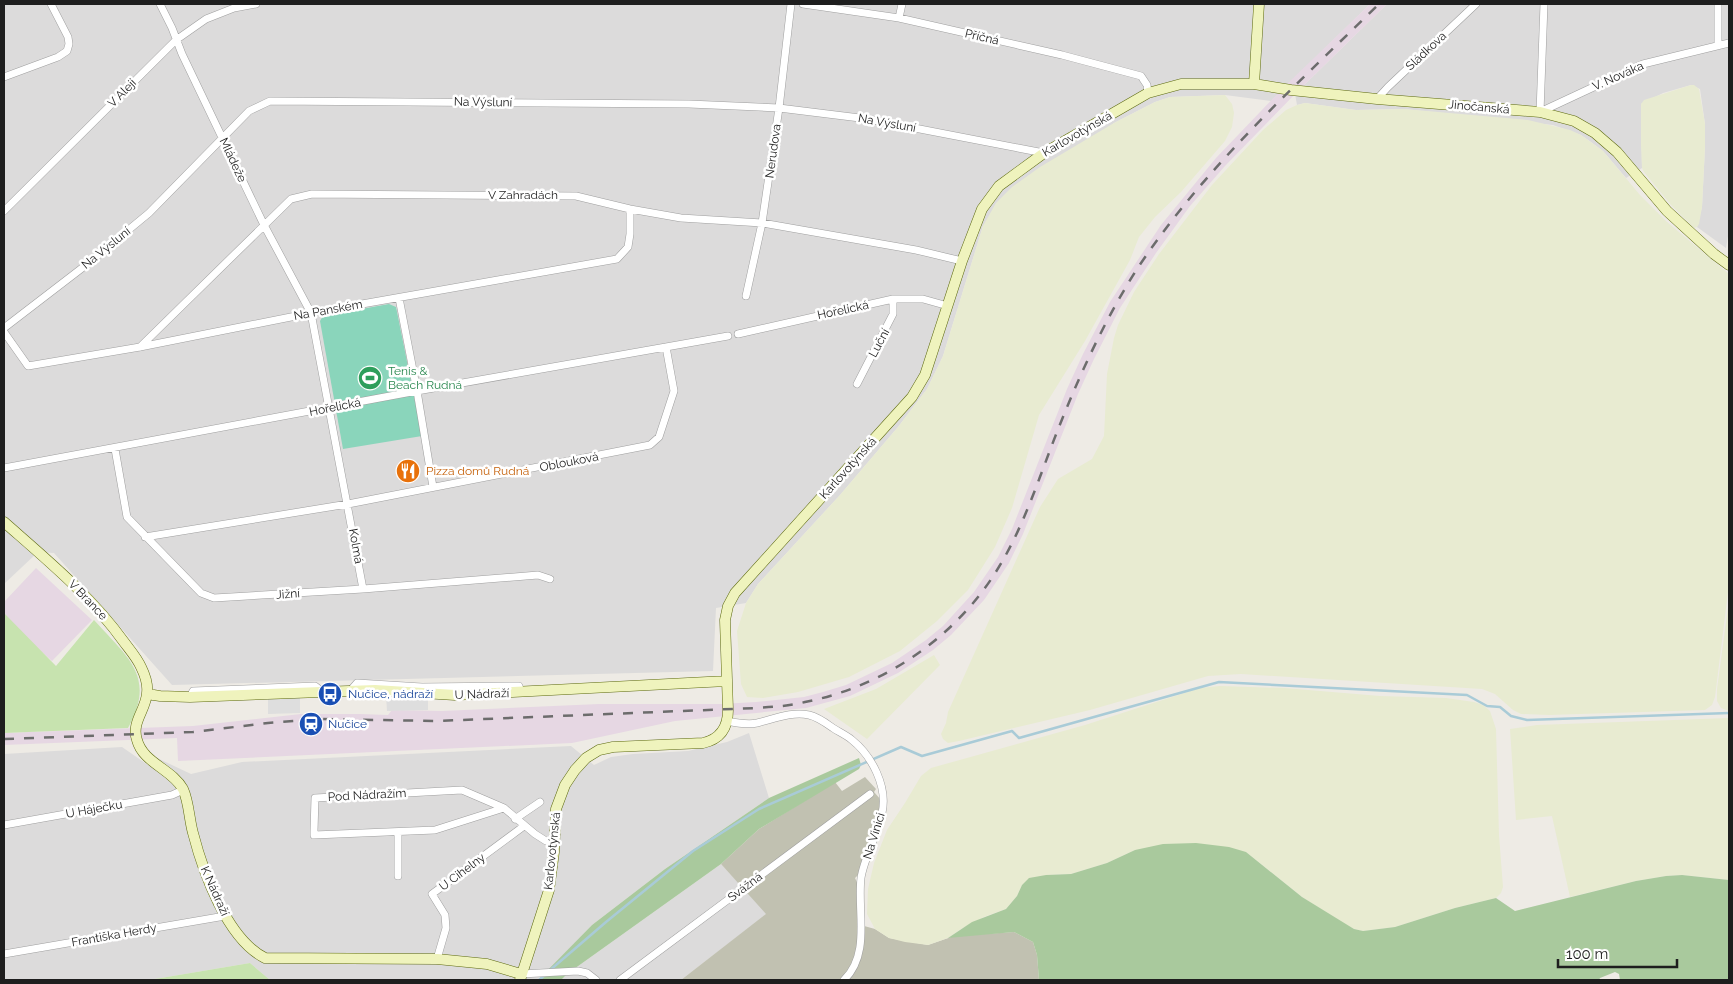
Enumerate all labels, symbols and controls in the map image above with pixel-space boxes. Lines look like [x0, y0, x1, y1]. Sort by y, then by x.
street label: Příčná [964, 26, 1000, 48]
street label: Sládkova [1403, 29, 1449, 73]
street label: V. Nováka [1590, 59, 1646, 93]
street label: V Aleji [105, 76, 139, 110]
street label: Na Výsluní [454, 94, 513, 110]
street label: Jinočanská [1448, 97, 1510, 117]
street label: Karlovotýnská [1040, 108, 1114, 160]
street label: Na Výsluní [857, 111, 917, 135]
street label: Nerudova [762, 123, 784, 179]
street label: Mládeže [217, 135, 249, 185]
street label: V Zahradách [488, 188, 558, 202]
street label: Na Výsluní [79, 224, 133, 272]
street label: Na Panském [292, 297, 364, 323]
street label: Hořelická [816, 298, 870, 322]
street label: Luční [866, 326, 892, 360]
place label: Tenis & Beach Rudná [388, 364, 462, 392]
sports icon: Tenis & Beach Rudná [357, 365, 383, 391]
street label: Hořelická [308, 395, 362, 419]
street label: Karlovotýnská [817, 434, 879, 502]
street label: Oblouková [538, 449, 600, 475]
restaurant icon: Pizza domů Rudná [395, 458, 421, 484]
place label: Pizza domů Rudná [426, 464, 529, 478]
street label: Kolmá [346, 527, 366, 565]
street label: V Brance [66, 577, 110, 623]
street label: Jižní [276, 586, 301, 602]
bus stop icon: Nučice, nádraží [317, 681, 343, 707]
street label: U Nádraží [454, 686, 510, 702]
place label: Nučice, nádraží [348, 687, 434, 701]
station icon: Nučice [298, 711, 324, 737]
place label: Nučice [328, 717, 367, 731]
street label: Pod Nádražím [327, 786, 407, 804]
street label: U Háječku [65, 797, 123, 821]
street label: Karlovotýnská [541, 811, 563, 891]
street label: Na Vinici [860, 811, 888, 861]
street label: U Cihelny [436, 850, 488, 894]
street label: K Nádraží [198, 864, 232, 918]
street label: Svážná [725, 870, 765, 904]
street label: Františka Herdy [70, 921, 158, 949]
scale bar [1558, 936, 1677, 968]
text: 100 m [1566, 945, 1608, 963]

